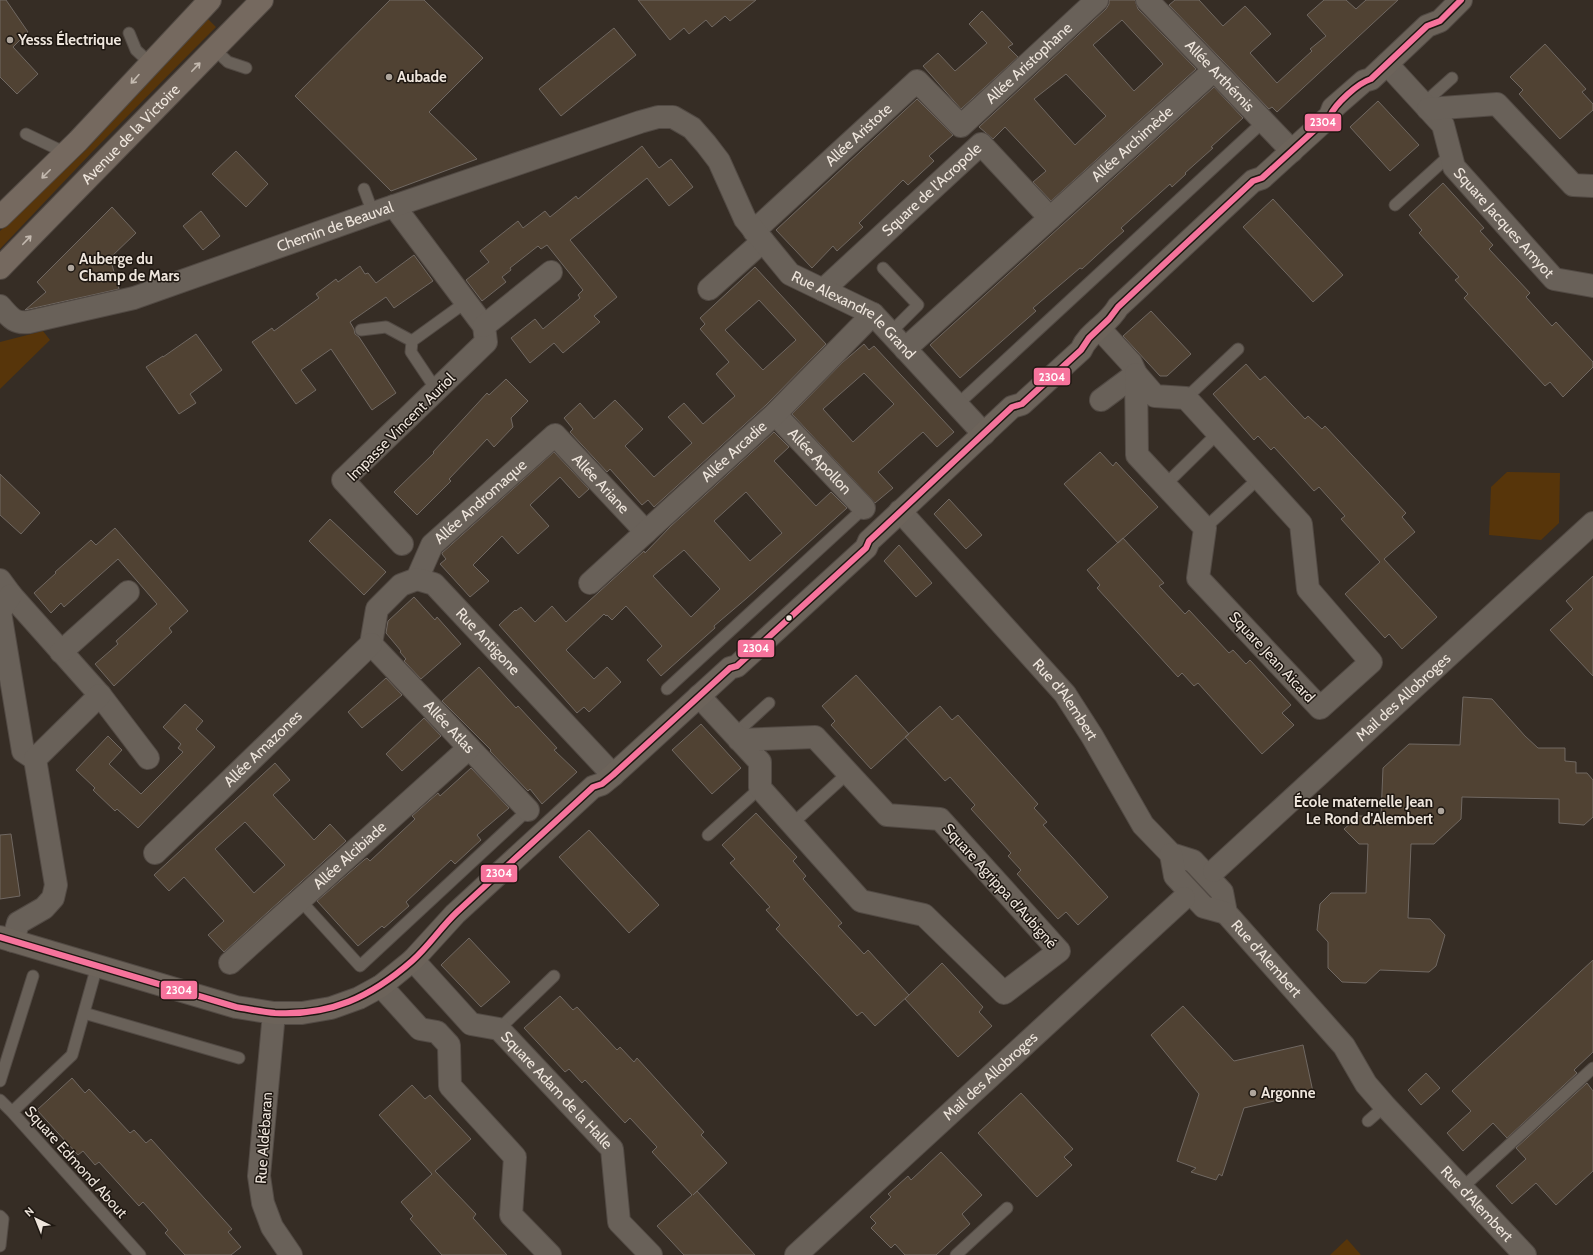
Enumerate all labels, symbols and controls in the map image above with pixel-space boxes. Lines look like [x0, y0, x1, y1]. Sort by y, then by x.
street label: Allée Aristophane [982, 18, 1076, 108]
place label: Yesss Électrique [17, 30, 121, 49]
marker: Yesss Électrique [5, 35, 15, 45]
street label: Allée Arthémis [1181, 36, 1258, 115]
one-way arrow [191, 62, 201, 72]
place label: Aubade [397, 68, 447, 86]
marker: Aubade [384, 72, 394, 82]
one-way arrow [131, 74, 140, 85]
street label: Avenue de la Victoire [78, 80, 184, 188]
street label: Allée Aristote [821, 100, 896, 170]
street label: Allée Archimède [1088, 102, 1177, 185]
line badge: 2304 [1304, 113, 1342, 132]
text: 2304 [1310, 115, 1336, 129]
street label: Square de l'Acropole [878, 139, 985, 240]
street label: Square Jacques Amyot [1450, 164, 1558, 282]
one-way arrow [41, 169, 51, 178]
street label: Chemin de Beauval [274, 198, 396, 256]
one-way arrow [22, 235, 32, 245]
place label: Auberge du Champ de Mars [79, 250, 180, 285]
marker: Auberge du Champ de Mars [66, 263, 76, 273]
street label: Rue Alexandre le Grand [789, 267, 919, 363]
line badge: 2304 [1033, 367, 1071, 386]
street label: Impasse Vincent Auriol [343, 369, 459, 485]
text: 2304 [1039, 370, 1065, 384]
street label: Allée Arcadie [698, 417, 771, 486]
street label: Allée Apollon [784, 424, 855, 498]
street label: Allée Ariane [568, 450, 633, 518]
street label: Allée Andromaque [430, 456, 531, 548]
street label: Rue Antigone [452, 604, 524, 679]
street label: Square Jean Aicard [1225, 608, 1319, 706]
unlabelled marker [784, 613, 794, 623]
line badge: 2304 [737, 639, 775, 658]
text: 2304 [743, 641, 769, 655]
street label: Mail des Allobroges [1352, 649, 1454, 745]
street label: Rue d'Alembert [1029, 655, 1101, 743]
street label: Allée Atlas [420, 697, 478, 757]
street label: Allée Amazones [220, 707, 306, 791]
place label: École maternelle Jean Le Rond d'Alembert [1294, 792, 1433, 828]
marker: École maternelle Jean Le Rond d'Alembert [1436, 806, 1446, 816]
street label: Allée Alcibiade [309, 818, 390, 893]
street label: Square Agrippa d'Aubigné [939, 820, 1061, 952]
line badge: 2304 [480, 864, 518, 883]
text: 2304 [486, 866, 512, 880]
street label: Rue d'Alembert [1227, 916, 1305, 1001]
line badge: 2304 [160, 980, 198, 1000]
text: 2304 [166, 983, 192, 997]
street label: Square Adam de la Halle [497, 1028, 617, 1153]
street label: Mail des Allobroges [939, 1028, 1041, 1124]
place label: Argonne [1261, 1084, 1316, 1102]
marker: Argonne [1248, 1088, 1258, 1098]
street label: Rue Aldébaran [252, 1091, 276, 1185]
street label: Square Edmond About [21, 1102, 131, 1222]
street label: Rue d'Alembert [1437, 1162, 1517, 1245]
north arrow [16, 1199, 56, 1239]
text: N [22, 1204, 37, 1219]

